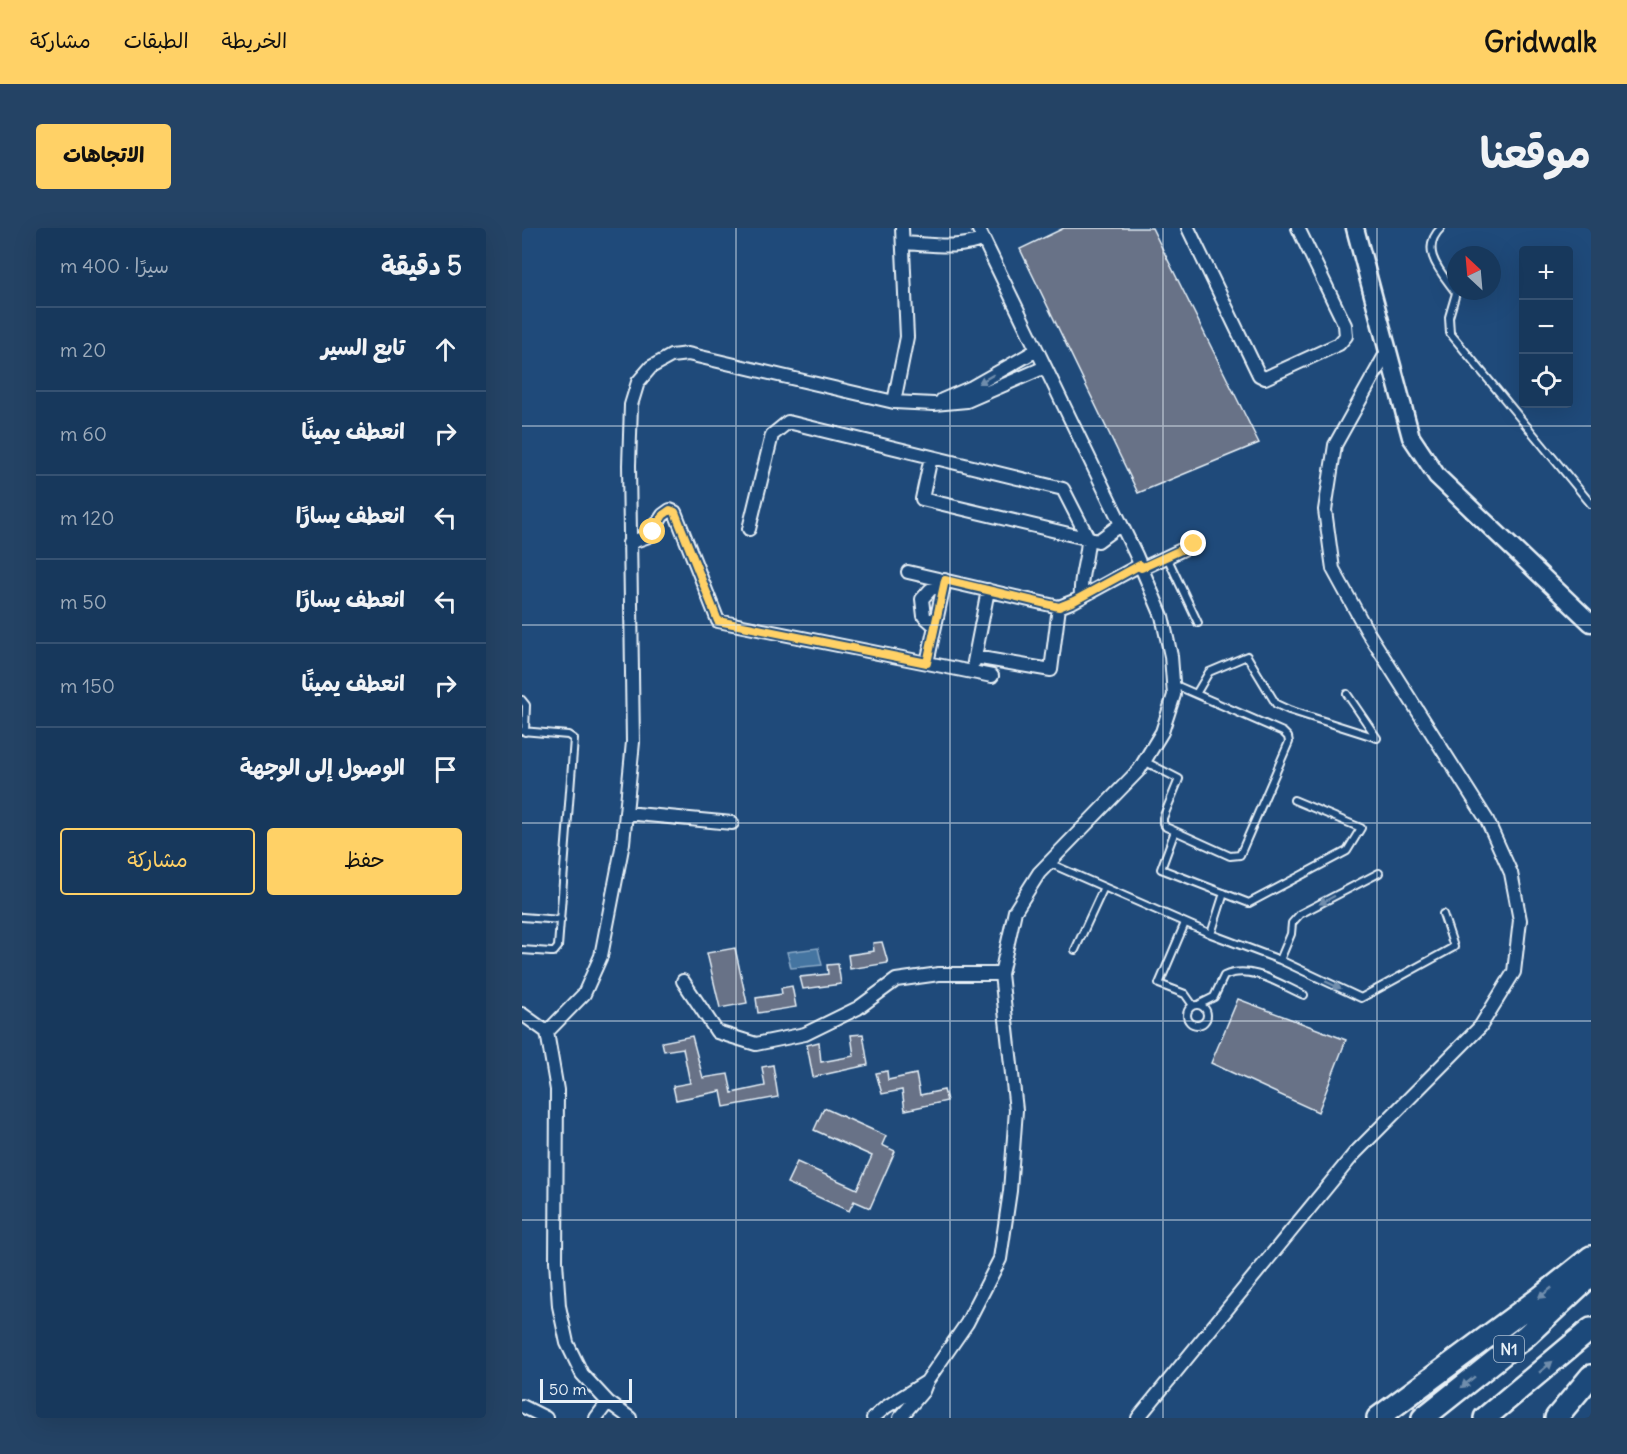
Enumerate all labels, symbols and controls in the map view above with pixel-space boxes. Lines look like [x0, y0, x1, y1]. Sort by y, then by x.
text: Gridwalk [1484, 24, 1597, 60]
text: مشاركة [30, 27, 91, 54]
text: الطبقات [124, 27, 189, 54]
text: الخريطة [222, 27, 287, 54]
button: الاتجاهات [36, 124, 171, 189]
text: موقعنا [1480, 127, 1591, 179]
north arrow [1447, 246, 1501, 300]
map controls [1519, 246, 1573, 408]
button: + [1519, 246, 1573, 300]
text: 5 دقيقة [381, 249, 462, 282]
text: سيرًا · 400 m [60, 253, 169, 278]
button: − [1519, 300, 1573, 354]
text: تابع السير [321, 333, 405, 361]
icon: ahead [429, 333, 462, 366]
text: 20 m [60, 337, 106, 362]
button: locate [1519, 354, 1573, 408]
one-way arrow [977, 374, 994, 384]
text: انعطف يمينًا [302, 417, 405, 445]
icon: right [429, 417, 462, 450]
text: 60 m [60, 421, 107, 446]
text: انعطف يسارًا [296, 501, 405, 529]
icon: left [429, 501, 462, 534]
text: 120 m [60, 505, 114, 530]
route start [639, 518, 665, 544]
route end [1180, 530, 1206, 556]
text: انعطف يسارًا [296, 585, 405, 613]
icon: left [429, 585, 462, 618]
text: 50 m [60, 589, 107, 614]
text: انعطف يمينًا [302, 669, 405, 697]
icon: right [429, 669, 462, 702]
text: 150 m [60, 673, 115, 698]
text: الوصول إلى الوجهة [240, 753, 405, 781]
icon: arrive [429, 753, 462, 786]
button: مشاركة [60, 828, 255, 895]
button: حفظ [267, 828, 462, 895]
one-way arrow [1318, 894, 1336, 904]
one-way arrow [1324, 980, 1341, 989]
one-way arrow [1538, 1287, 1553, 1299]
road number: N1 [1494, 1336, 1524, 1362]
one-way arrow [1538, 1361, 1553, 1374]
scale bar [540, 1376, 632, 1404]
one-way arrow [1460, 1376, 1475, 1388]
text: 50 m [549, 1379, 587, 1399]

